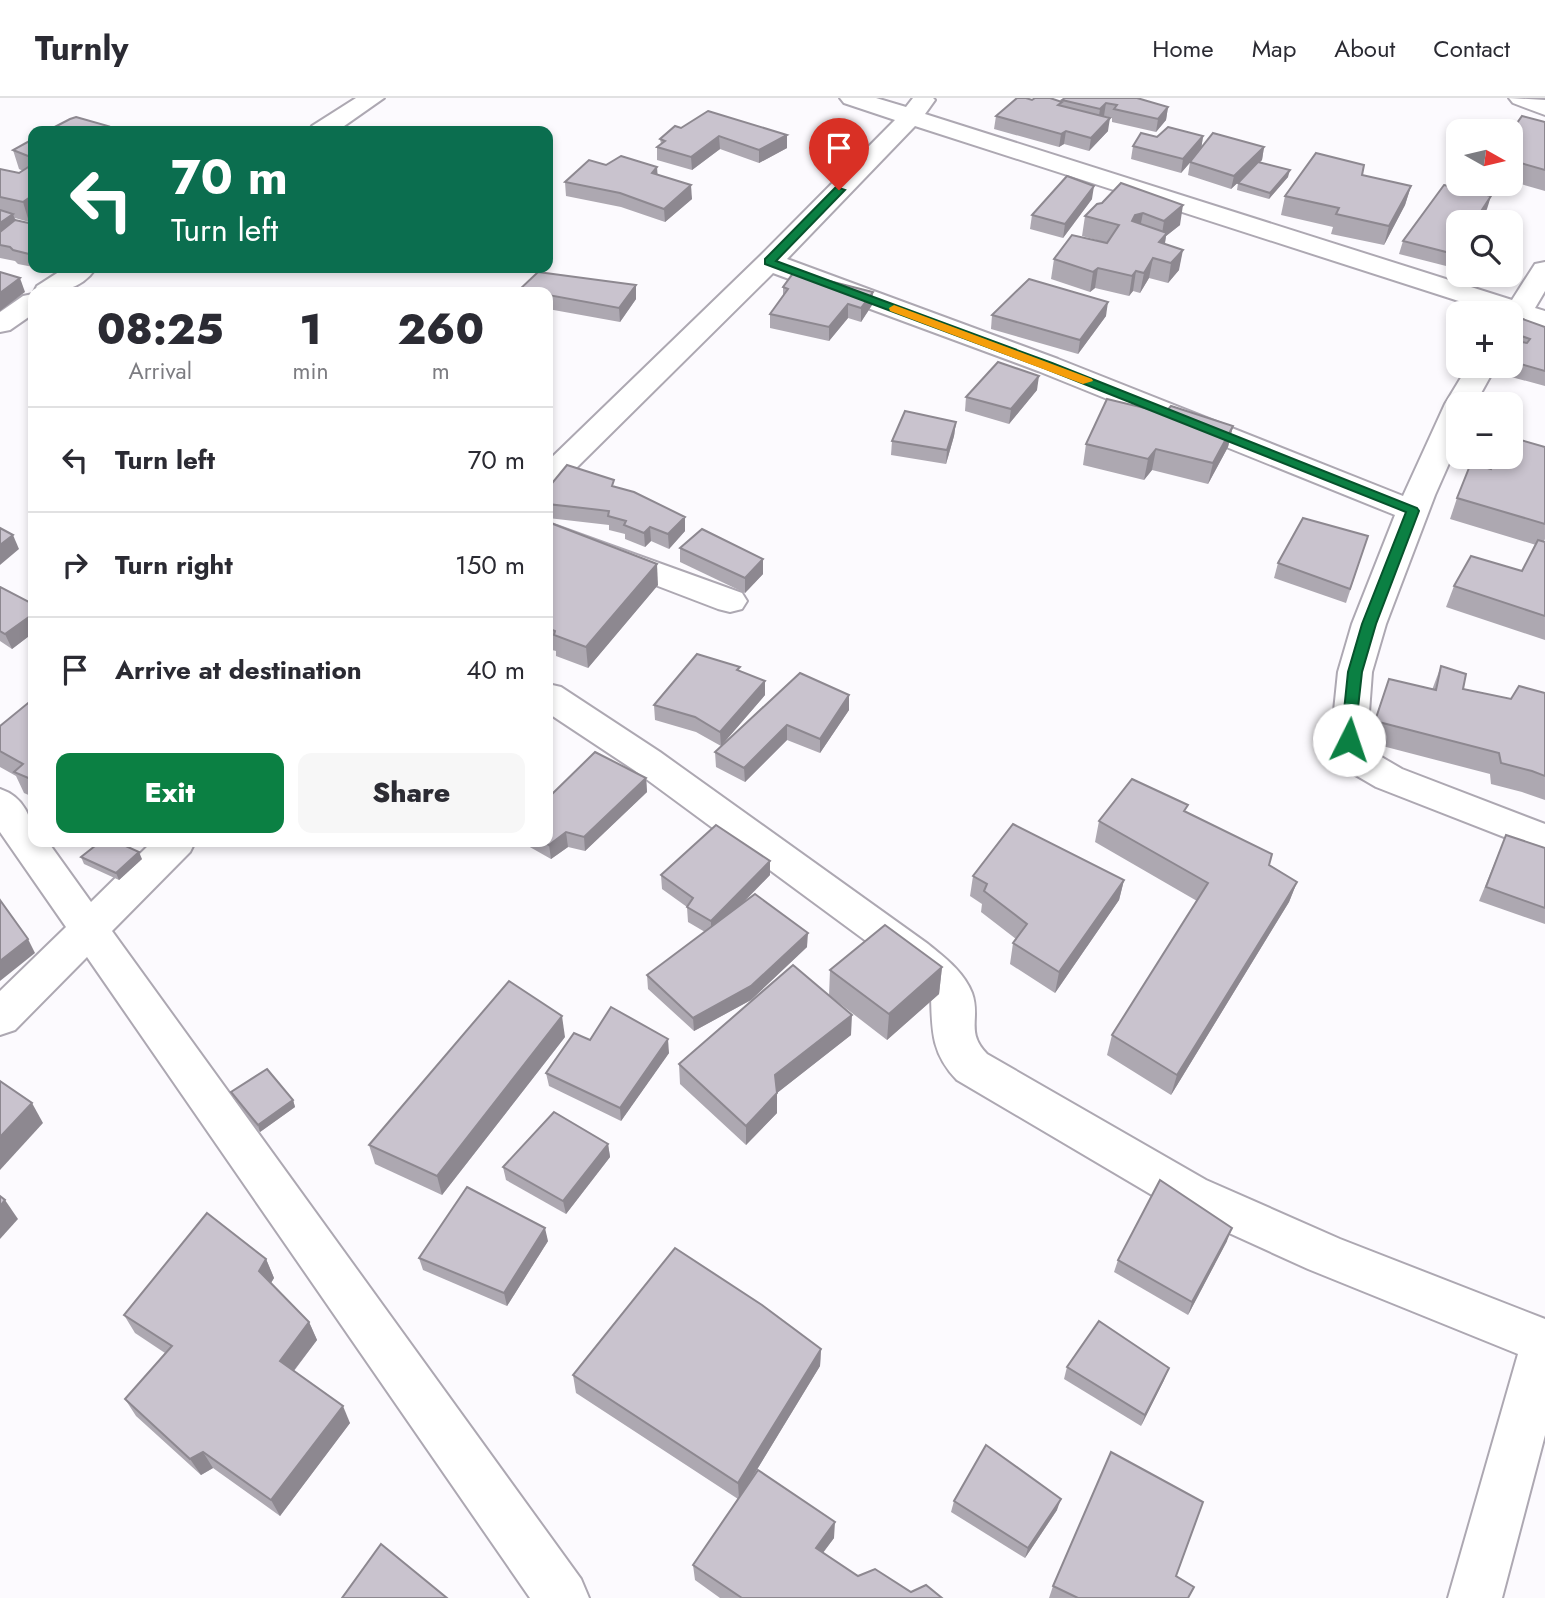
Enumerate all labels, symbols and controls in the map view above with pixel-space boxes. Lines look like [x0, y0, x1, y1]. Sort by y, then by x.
text: Turnly [35, 25, 129, 72]
text: Home [1152, 31, 1214, 66]
text: Map [1252, 31, 1296, 66]
text: About [1334, 31, 1395, 66]
text: Contact [1433, 31, 1510, 66]
pin [809, 118, 869, 190]
north arrow [1446, 119, 1522, 196]
map controls [1446, 119, 1523, 469]
icon: arrive [820, 129, 858, 167]
text: 70 m [171, 142, 288, 212]
icon: left [56, 154, 147, 245]
text: Turn left [171, 207, 278, 253]
button: search [1446, 210, 1523, 287]
text: 08:25 [97, 299, 224, 360]
text: 1 [299, 299, 322, 360]
text: 260 [397, 299, 484, 360]
button: + [1446, 301, 1523, 378]
text: Arrival [129, 354, 192, 388]
text: min [292, 354, 328, 388]
text: m [432, 354, 450, 388]
button: − [1446, 392, 1523, 469]
icon: left [56, 441, 94, 479]
text: Turn left [115, 441, 215, 479]
text: 70 m [468, 441, 525, 479]
icon: right [56, 546, 94, 584]
text: Turn right [115, 546, 233, 584]
text: 150 m [455, 546, 525, 584]
icon: arrive [56, 651, 94, 689]
text: Arrive at destination [115, 651, 362, 689]
text: 40 m [466, 651, 525, 689]
position arrow [1312, 703, 1386, 777]
button: Exit [56, 753, 284, 833]
button: Share [298, 753, 525, 833]

